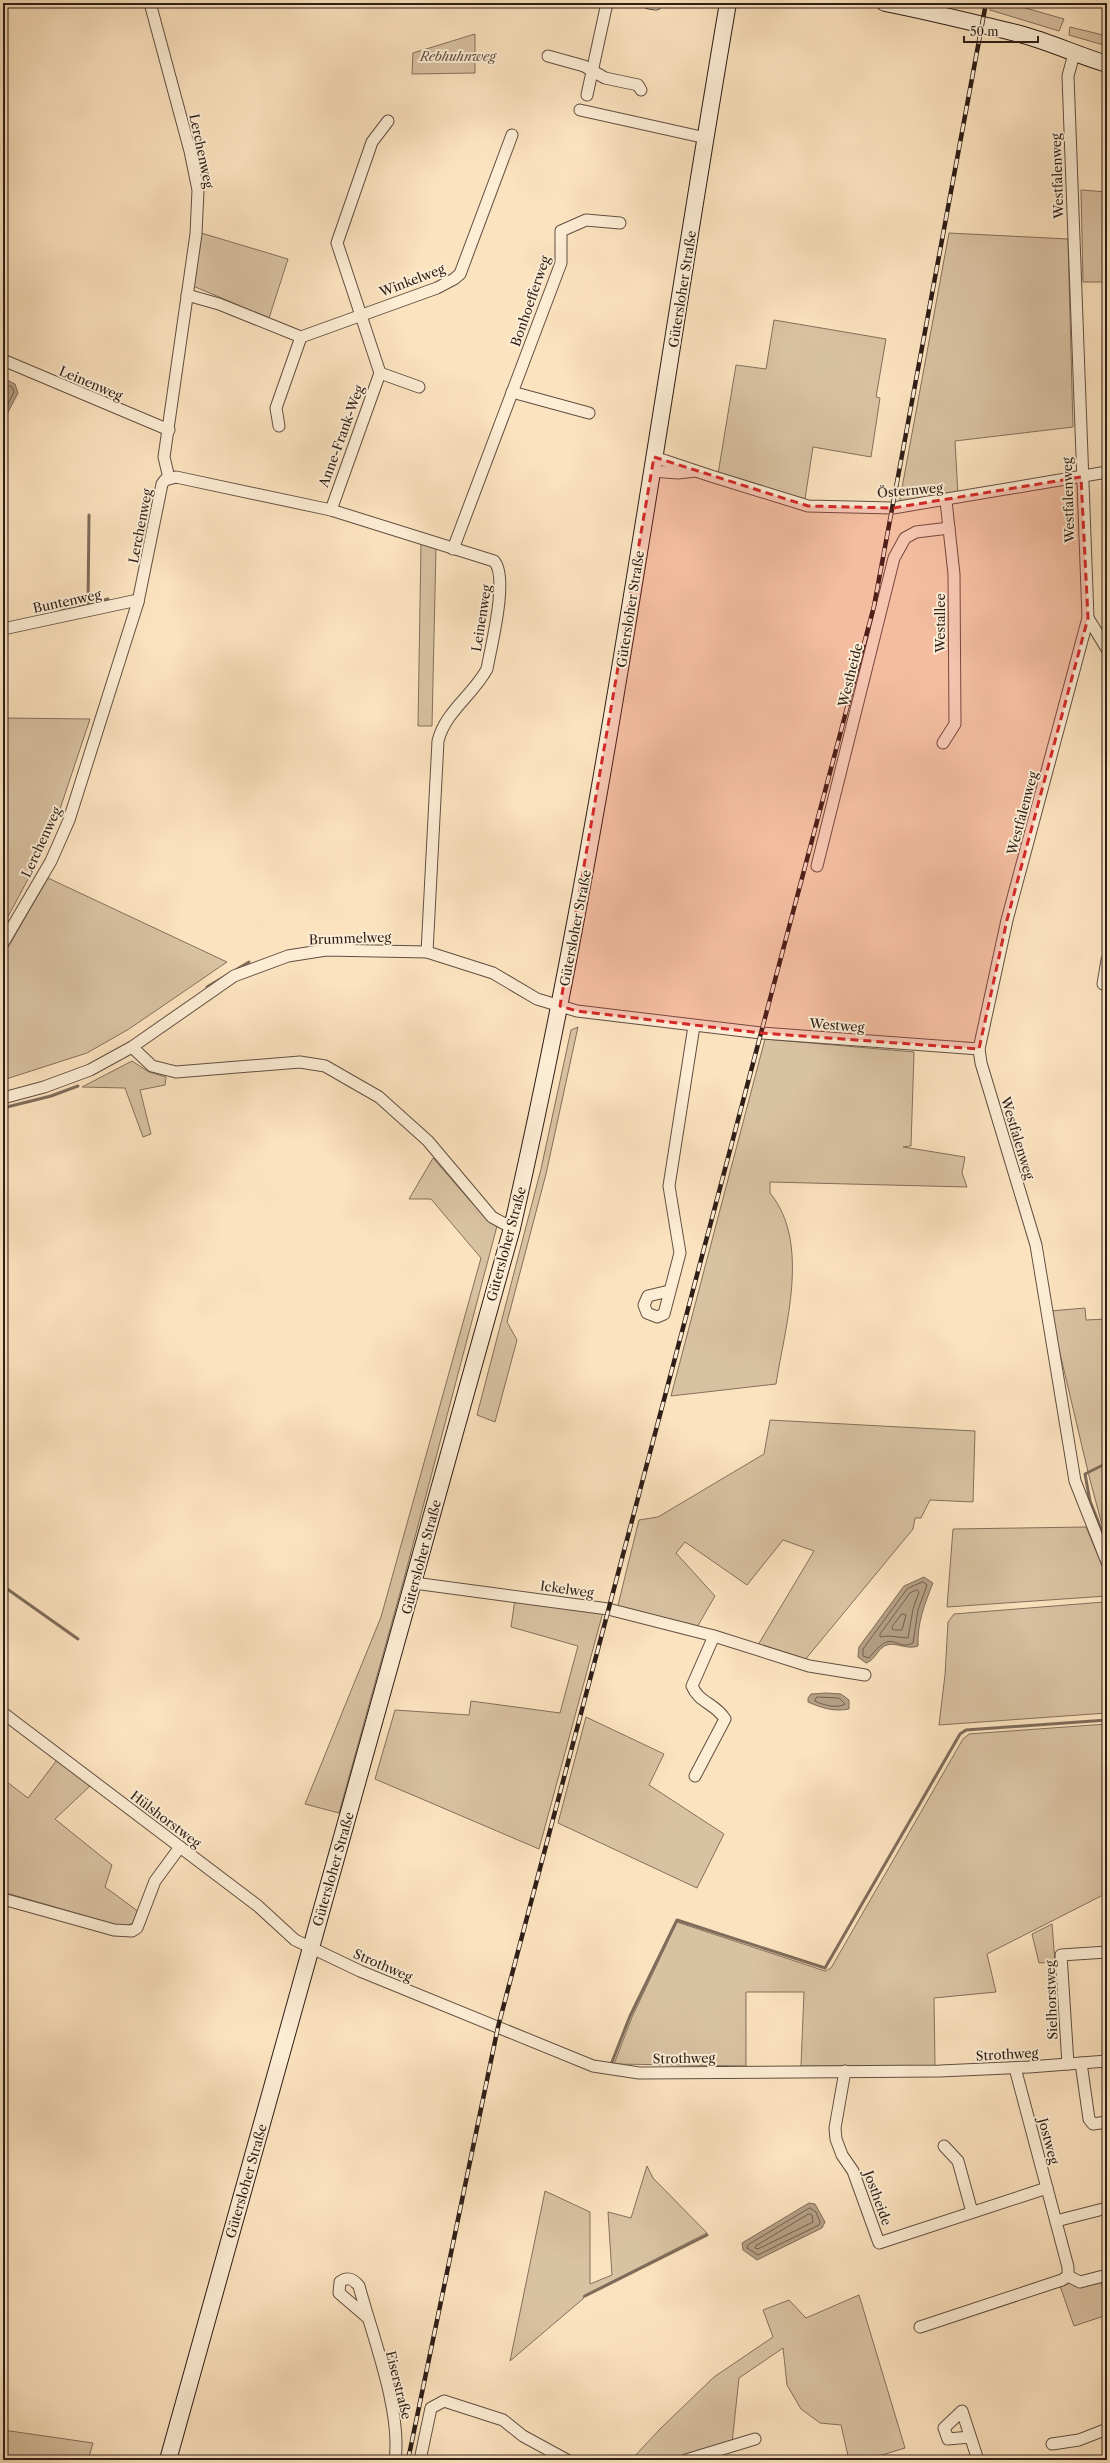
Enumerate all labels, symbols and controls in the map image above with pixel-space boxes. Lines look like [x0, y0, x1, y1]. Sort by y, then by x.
scale bar [964, 18, 1038, 44]
text: 50 m [970, 24, 999, 39]
park label: Rebhuhnweg [419, 48, 497, 64]
street label: Lerchenweg [186, 112, 218, 190]
street label: Westfalenweg [1048, 133, 1067, 220]
street label: Gütersloher Straße [665, 229, 699, 349]
street label: Bonhoefferweg [507, 254, 553, 348]
street label: Winkelweg [376, 260, 447, 300]
street label: Leinenweg [57, 362, 125, 404]
street label: Anne-Frank-Weg [315, 383, 367, 490]
street label: Westfalenweg [1059, 457, 1078, 544]
street label: Östernweg [876, 479, 944, 501]
street label: Lerchenweg [125, 487, 155, 565]
street label: Gütersloher Straße [613, 549, 647, 669]
street label: Leinenweg [468, 583, 494, 653]
street label: Buntenweg [31, 586, 103, 616]
street label: Westallee [932, 593, 948, 654]
street label: Westheide [834, 641, 866, 710]
street label: Westfalenweg [1003, 769, 1041, 857]
street label: Lerchenweg [18, 804, 64, 880]
street label: Gütersloher Straße [556, 868, 594, 988]
street label: Brummelweg [309, 929, 392, 947]
street label: Westweg [808, 1015, 865, 1035]
street label: Westfalenweg [998, 1094, 1038, 1181]
street label: Gütersloher Straße [483, 1185, 529, 1303]
street label: Gütersloher Straße [398, 1498, 444, 1616]
street label: Ickelweg [539, 1577, 595, 1601]
street label: Hülshorstweg [127, 1787, 205, 1851]
street label: Gütersloher Straße [309, 1810, 357, 1928]
street label: Strothweg [351, 1945, 415, 1985]
street label: Sielhorstweg [1042, 1960, 1060, 2040]
street label: Strothweg [975, 2044, 1039, 2064]
street label: Strothweg [653, 2049, 716, 2067]
street label: Jostweg [1035, 2114, 1063, 2166]
street label: Gütersloher Straße [222, 2122, 270, 2240]
street label: Jostheide [860, 2167, 895, 2228]
street label: Eiserstraße [383, 2349, 415, 2421]

